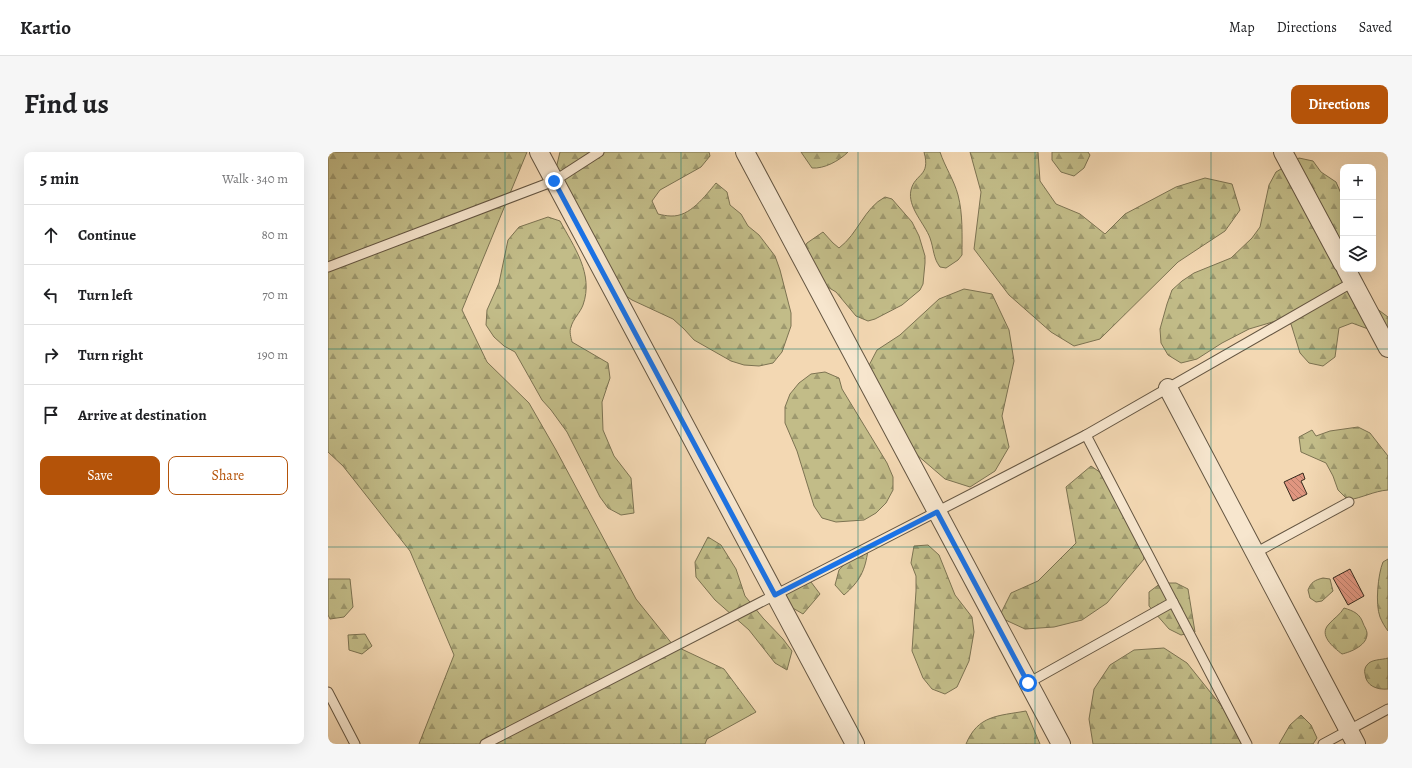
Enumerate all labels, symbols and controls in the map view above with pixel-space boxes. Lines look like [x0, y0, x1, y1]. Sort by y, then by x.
text: Kartio [20, 15, 71, 41]
text: Map [1229, 18, 1255, 37]
text: Directions [1277, 18, 1337, 37]
text: Saved [1359, 18, 1392, 37]
text: Find us [24, 85, 109, 123]
button: Directions [1291, 85, 1388, 124]
map controls [1340, 164, 1376, 272]
button: + [1340, 164, 1376, 200]
text: 5 min [40, 167, 79, 190]
text: Walk · 340 m [222, 170, 288, 187]
route end [545, 172, 563, 190]
button: − [1340, 200, 1376, 236]
icon: ahead [40, 224, 62, 246]
text: Continue [78, 225, 136, 245]
text: 80 m [261, 226, 288, 243]
button: layers [1340, 236, 1376, 272]
icon: left [40, 284, 62, 306]
text: Turn left [78, 285, 133, 305]
text: 70 m [262, 286, 288, 303]
icon: right [40, 344, 62, 366]
text: Turn right [78, 345, 143, 365]
text: 190 m [257, 346, 288, 363]
icon: arrive [40, 404, 62, 426]
text: Arrive at destination [78, 405, 207, 425]
button: Save [40, 456, 160, 495]
button: Share [168, 456, 288, 495]
route start [1019, 674, 1037, 692]

